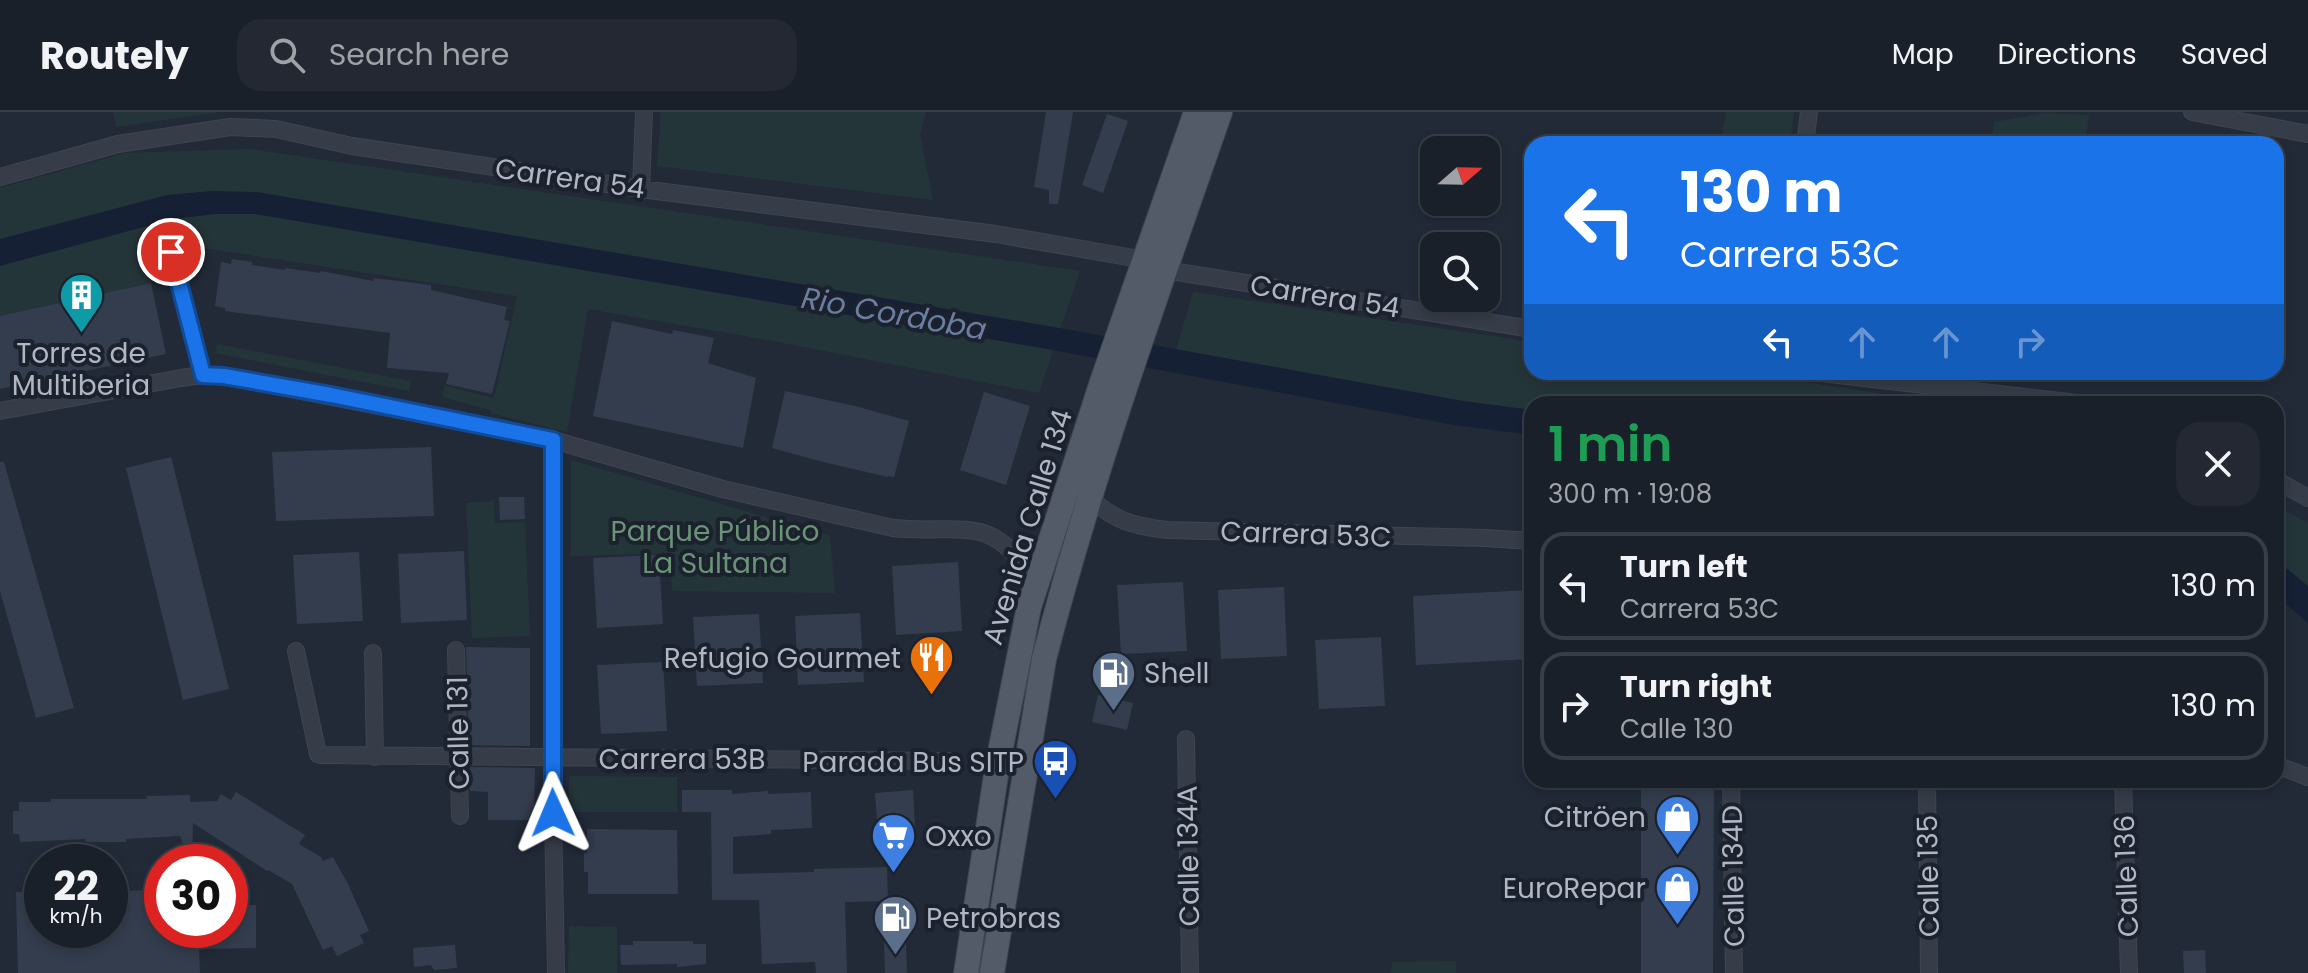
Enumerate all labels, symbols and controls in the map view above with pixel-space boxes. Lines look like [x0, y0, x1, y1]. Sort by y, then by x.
search box [237, 19, 797, 91]
text: Routely [40, 29, 189, 82]
icon: search [265, 33, 309, 77]
text: Search here [329, 33, 509, 76]
text: Map [1892, 35, 1954, 74]
text: Directions [1998, 35, 2137, 74]
text: Saved [2181, 35, 2268, 74]
north arrow [1420, 136, 1500, 216]
map controls [1420, 136, 1500, 312]
street label: Carrera 54 [493, 149, 647, 208]
text: 130 m [1680, 153, 1843, 232]
icon: left [1548, 168, 1652, 272]
pin [137, 218, 205, 286]
text: Carrera 53C [1680, 229, 1900, 280]
icon: arrive [149, 230, 193, 274]
button: search [1420, 232, 1500, 312]
street label: Carrera 54 [1247, 265, 1402, 328]
building icon: Torres de Multiberia [57, 272, 105, 335]
water label: Rio Cordoba [798, 276, 990, 351]
icon: left [1756, 320, 1800, 364]
icon: ahead [1840, 320, 1884, 364]
icon: ahead [1924, 320, 1968, 364]
icon: right [2008, 320, 2052, 364]
place label: Torres de Multiberia [12, 334, 150, 405]
street label: Avenida Calle 134 [973, 405, 1082, 650]
text: 1 min [1548, 411, 1672, 478]
button: close [2176, 422, 2260, 506]
text: 300 m · 19:08 [1548, 476, 1712, 512]
park label: Parque Público La Sultana [610, 512, 820, 583]
street label: Carrera 53C [1220, 512, 1392, 557]
text: Turn left [1620, 545, 1748, 588]
icon: left [1552, 564, 1596, 608]
text: 130 m [2171, 564, 2256, 607]
text: Carrera 53C [1620, 591, 1779, 627]
restaurant icon: Refugio Gourmet [908, 634, 956, 697]
place label: Refugio Gourmet [664, 639, 901, 678]
fuel station icon: Shell [1089, 649, 1137, 712]
place label: Shell [1144, 654, 1210, 693]
text: Turn right [1620, 665, 1772, 708]
street label: Calle 131 [438, 676, 479, 790]
icon: right [1552, 684, 1596, 728]
text: 130 m [2171, 684, 2256, 727]
text: Calle 130 [1620, 711, 1733, 747]
bus stop icon: Parada Bus SITP [1031, 738, 1079, 801]
street label: Carrera 53B [599, 740, 765, 779]
place label: Parada Bus SITP [802, 743, 1024, 782]
position arrow [511, 771, 595, 855]
street label: Calle 134A [1168, 785, 1209, 927]
shop icon: Citröen [1653, 793, 1701, 856]
place label: Citröen [1544, 798, 1646, 837]
street label: Calle 134D [1713, 805, 1754, 947]
supermarket icon: Oxxo [870, 812, 918, 875]
street label: Calle 136 [2105, 814, 2148, 938]
street label: Calle 135 [1908, 815, 1949, 937]
place label: Oxxo [925, 817, 992, 856]
speed limit sign: 30 [144, 844, 248, 948]
text: 22 [53, 858, 99, 914]
shop icon: EuroRepar [1653, 864, 1701, 927]
place label: EuroRepar [1503, 869, 1646, 908]
fuel station icon: Petrobras [871, 894, 919, 957]
place label: Petrobras [926, 899, 1061, 938]
text: km/h [49, 902, 103, 930]

